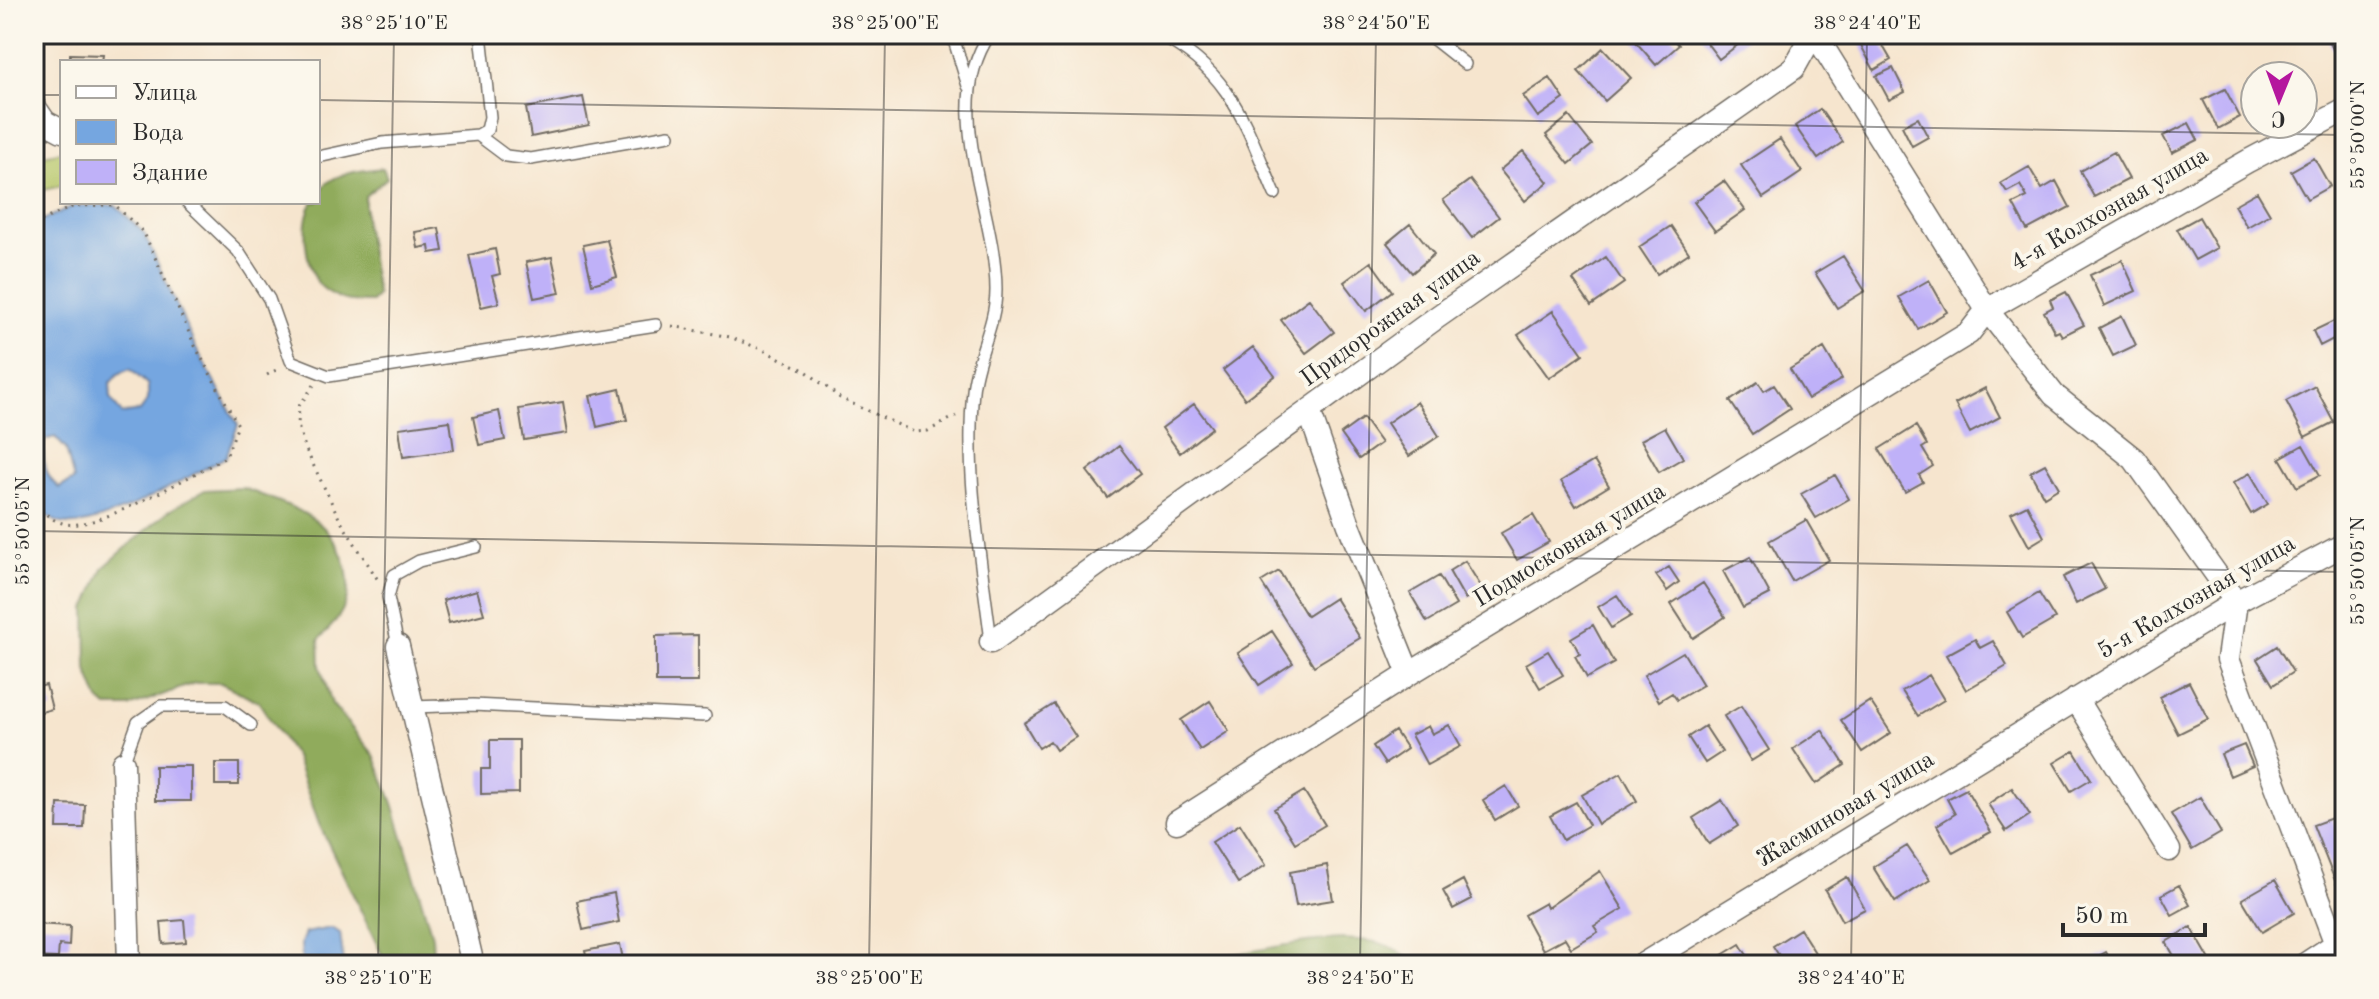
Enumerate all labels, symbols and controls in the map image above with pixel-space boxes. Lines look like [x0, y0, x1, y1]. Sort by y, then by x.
text: 38°25'10"E [340, 14, 448, 34]
text: 38°25'00"E [831, 14, 939, 34]
text: 38°24'50"E [1322, 14, 1430, 34]
text: 38°24'40"E [1813, 14, 1921, 34]
legend [60, 60, 320, 204]
north arrow [2239, 60, 2319, 140]
text: 55°50'00"N [2349, 80, 2369, 190]
text: Улица [132, 82, 197, 106]
text: С [2271, 107, 2286, 129]
text: Вода [132, 122, 184, 146]
street label: 4-я Колхозная улица [2007, 144, 2213, 276]
text: Здание [132, 162, 208, 186]
street label: Придорожная улица [1297, 246, 1485, 392]
text: 55°50'05"N [14, 476, 34, 586]
street label: Подмосковная улица [1470, 479, 1670, 613]
text: 55°50'05"N [2349, 516, 2369, 626]
street label: 5-я Колхозная улица [2094, 532, 2300, 664]
street label: Жасминовая улица [1753, 748, 1939, 872]
scale bar [2063, 887, 2205, 937]
text: 50 m [2075, 905, 2129, 929]
text: 38°25'10"E [324, 969, 432, 989]
text: 38°25'00"E [815, 969, 923, 989]
text: 38°24'50"E [1306, 969, 1414, 989]
text: 38°24'40"E [1797, 969, 1905, 989]

